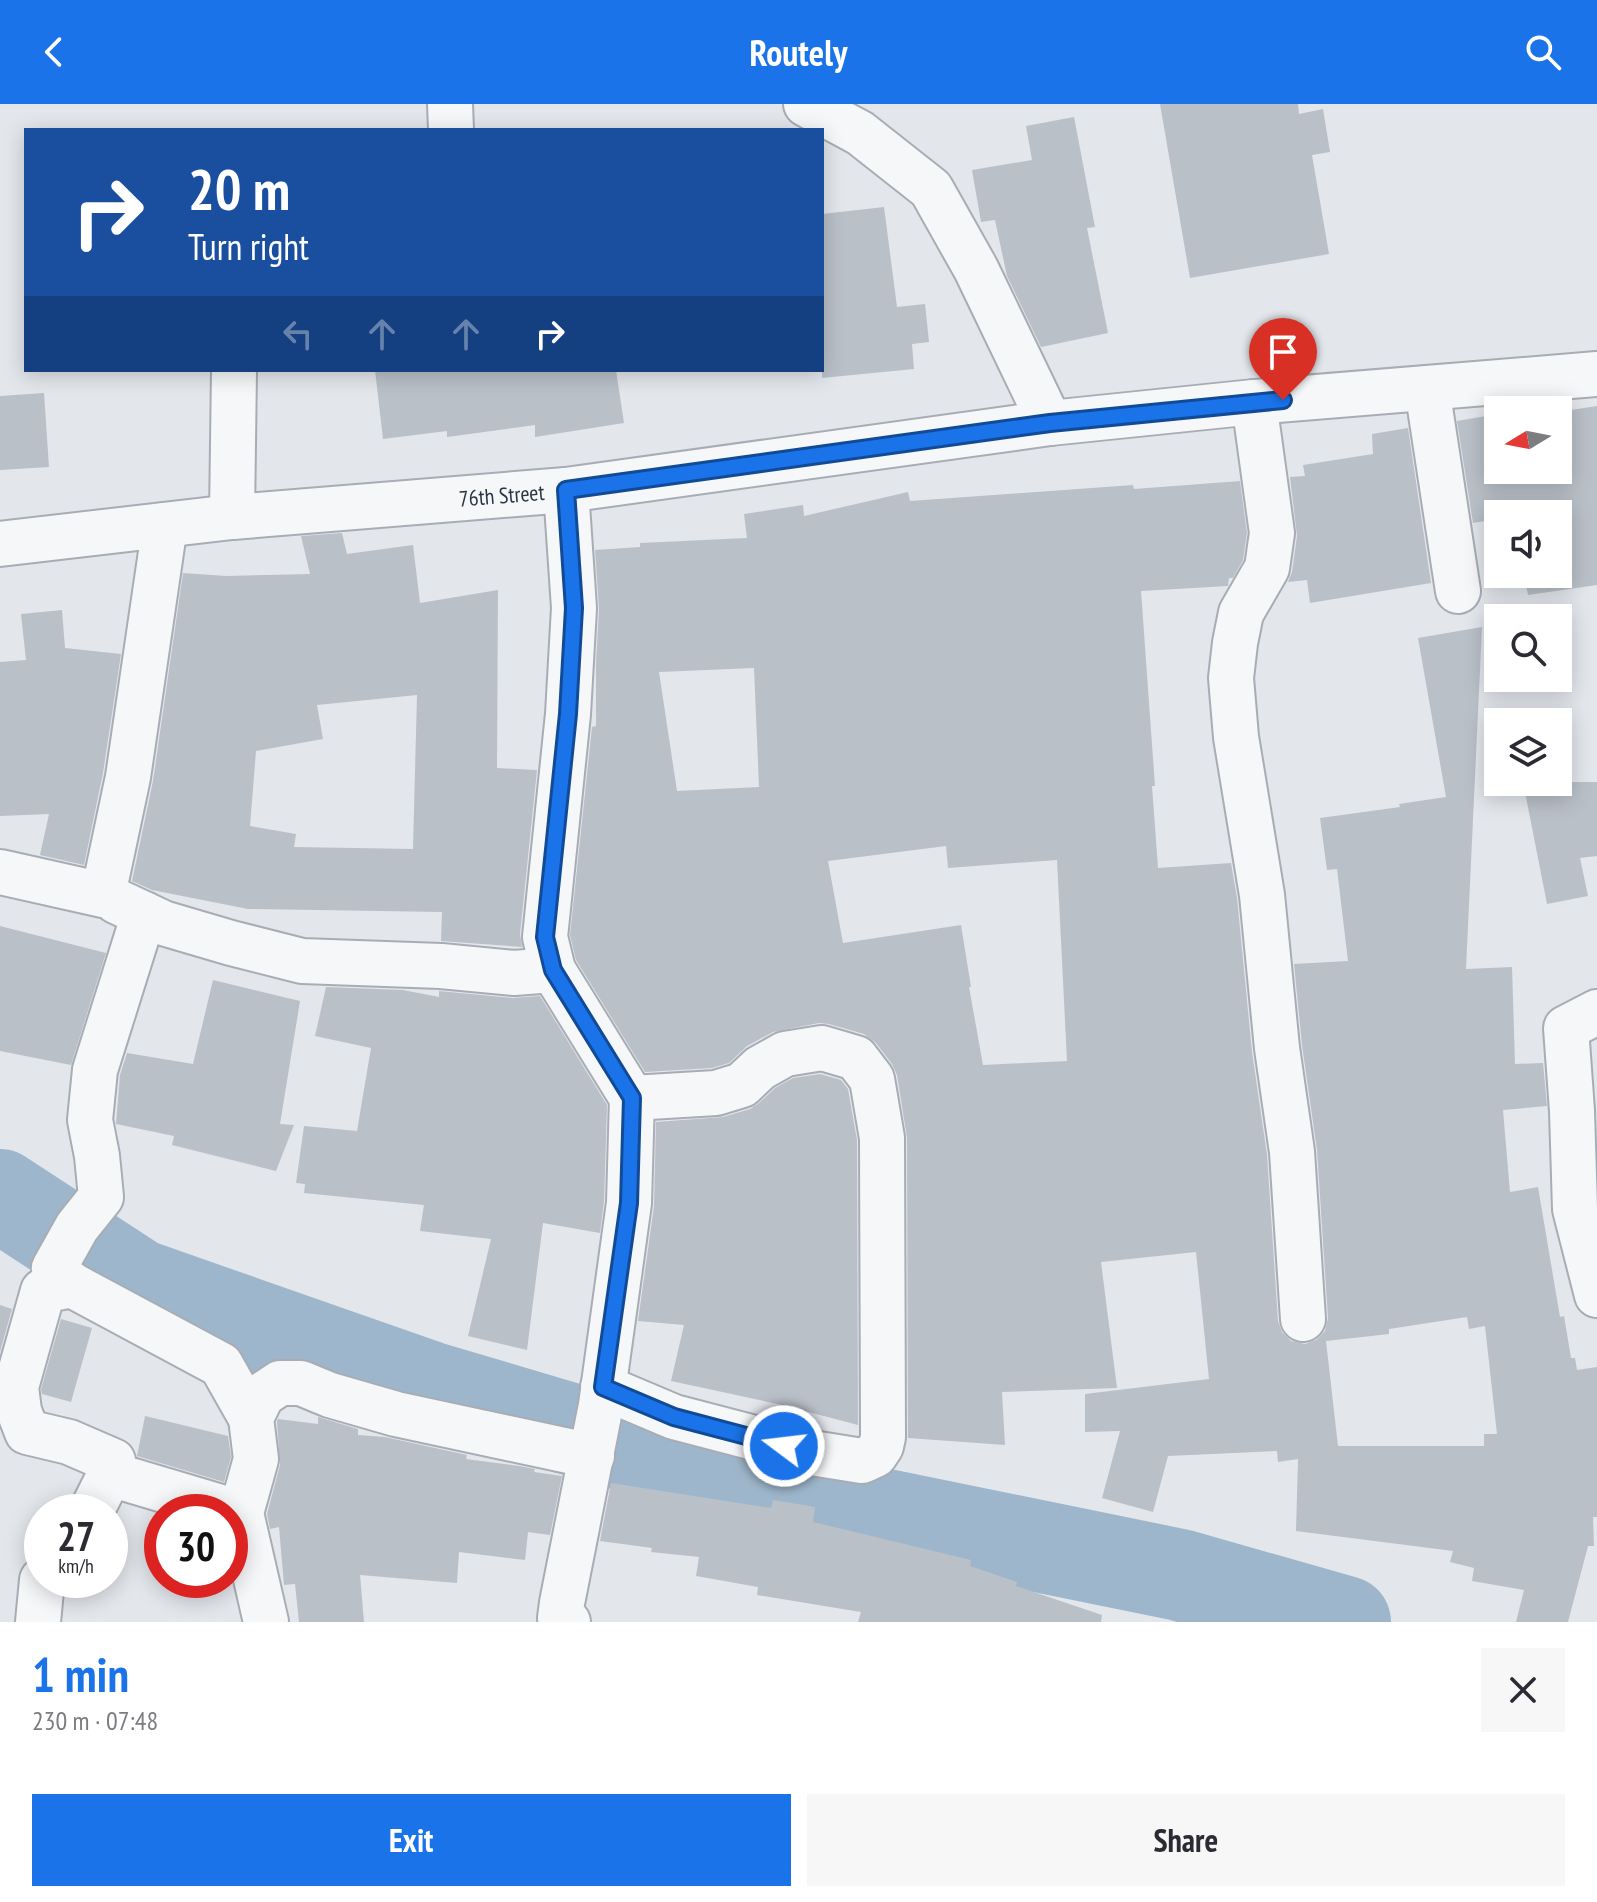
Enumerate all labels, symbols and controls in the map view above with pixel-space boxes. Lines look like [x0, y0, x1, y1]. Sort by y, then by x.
text: Routely [750, 29, 847, 76]
icon: back [32, 30, 76, 74]
icon: search [1521, 30, 1565, 74]
text: 20 m [188, 153, 290, 225]
icon: right [56, 160, 160, 264]
text: Turn right [188, 223, 309, 270]
icon: left [276, 312, 320, 356]
icon: ahead [360, 312, 404, 356]
icon: ahead [444, 312, 488, 356]
icon: right [528, 312, 572, 356]
pin [1249, 318, 1317, 400]
icon: arrive [1261, 330, 1305, 374]
north arrow [1484, 396, 1572, 484]
map controls [1484, 396, 1572, 796]
street label: 76th Street [458, 478, 545, 513]
button: sound [1484, 500, 1572, 588]
button: search [1484, 604, 1572, 692]
button: layers [1484, 708, 1572, 796]
position arrow [742, 1404, 826, 1488]
speed limit sign: 30 [144, 1494, 248, 1598]
text: 27 [57, 1510, 95, 1562]
text: km/h [58, 1553, 94, 1579]
text: 1 min [32, 1643, 129, 1705]
button: close [1481, 1648, 1565, 1732]
text: 230 m · 07:48 [32, 1704, 158, 1737]
button: Exit [32, 1794, 791, 1886]
button: Share [807, 1794, 1565, 1886]

